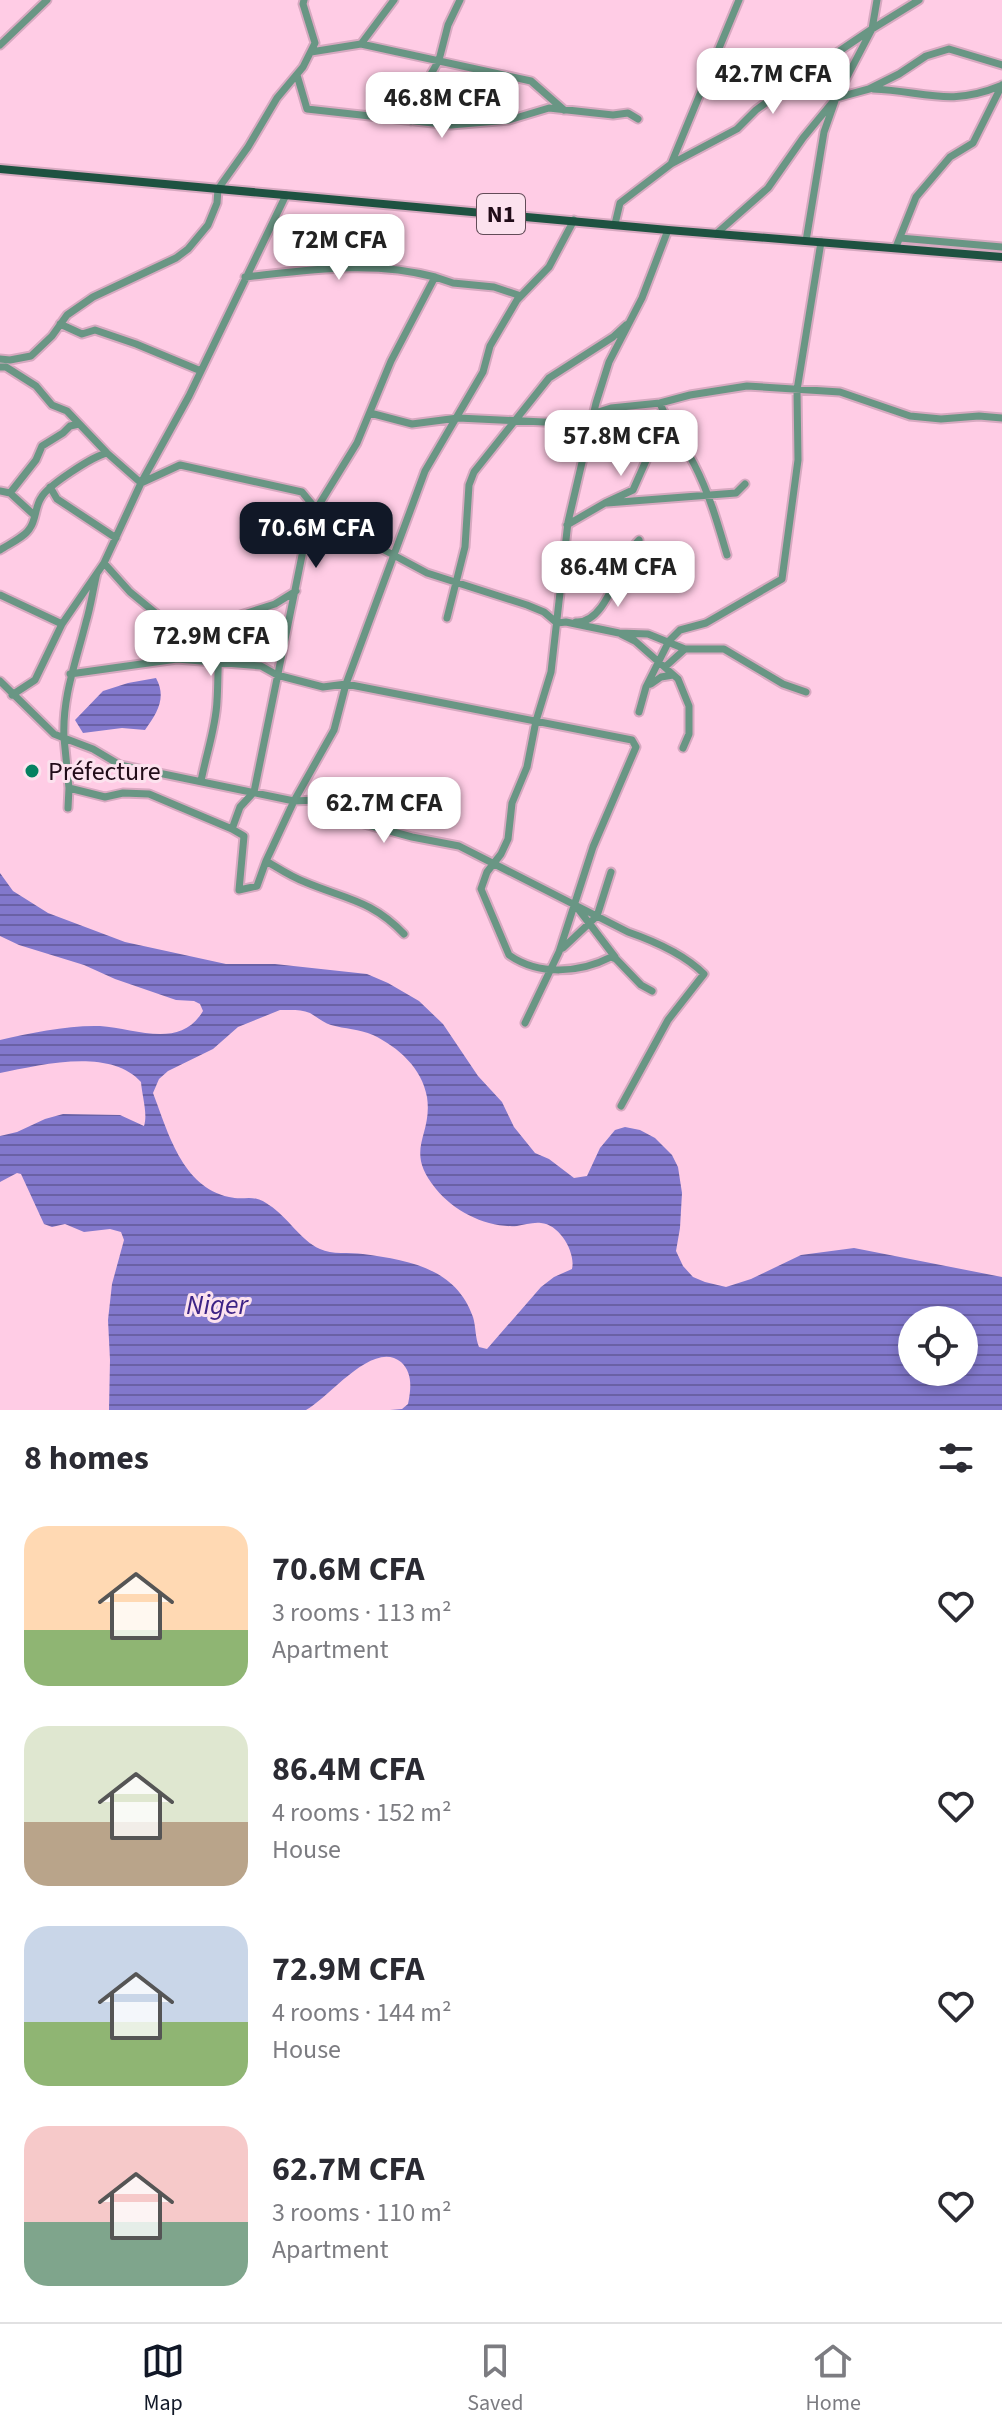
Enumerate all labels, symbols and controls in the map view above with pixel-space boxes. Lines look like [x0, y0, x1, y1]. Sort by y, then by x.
pin: 42.7M CFA [681, 48, 865, 116]
text: 42.7M CFA [715, 55, 831, 92]
pin: 46.8M CFA [350, 72, 534, 140]
text: 46.8M CFA [384, 79, 500, 116]
road number: N1 [477, 194, 525, 234]
pin: 72M CFA [265, 214, 413, 282]
text: 72M CFA [291, 221, 387, 258]
pin: 57.8M CFA [529, 410, 713, 478]
text: 57.8M CFA [563, 417, 679, 454]
pin: 70.6M CFA [224, 502, 408, 570]
text: 70.6M CFA [258, 509, 374, 546]
pin: 86.4M CFA [526, 541, 710, 609]
text: 86.4M CFA [560, 548, 676, 585]
pin: 72.9M CFA [119, 610, 303, 678]
text: 72.9M CFA [153, 617, 269, 654]
place label: Préfecture [48, 753, 161, 790]
marker: Préfecture [23, 762, 41, 780]
pin: 62.7M CFA [292, 777, 476, 845]
text: 62.7M CFA [326, 784, 442, 821]
water label: Niger [186, 1285, 249, 1325]
map controls [898, 1306, 978, 1386]
button: locate [898, 1306, 978, 1386]
text: 8 homes [24, 1434, 149, 1483]
icon: filters [934, 1436, 978, 1480]
text: 70.6M CFA [272, 1545, 425, 1594]
icon: home [88, 1558, 184, 1654]
icon: heart [934, 1584, 978, 1628]
text: 3 rooms · 113 m² [272, 1594, 451, 1631]
text: Apartment [272, 1631, 389, 1668]
text: 86.4M CFA [272, 1745, 425, 1794]
icon: home [88, 1758, 184, 1854]
icon: heart [934, 1784, 978, 1828]
text: 4 rooms · 152 m² [272, 1794, 451, 1831]
text: House [272, 1831, 341, 1868]
text: 72.9M CFA [272, 1945, 425, 1994]
icon: home [88, 1958, 184, 2054]
icon: heart [934, 1984, 978, 2028]
text: 4 rooms · 144 m² [272, 1994, 451, 2031]
text: House [272, 2031, 341, 2068]
text: 62.7M CFA [272, 2145, 425, 2194]
icon: home [88, 2158, 184, 2254]
icon: heart [934, 2184, 978, 2228]
text: 3 rooms · 110 m² [272, 2194, 451, 2231]
text: Apartment [272, 2231, 389, 2268]
tab: Map [141, 2339, 185, 2419]
tab: Saved [467, 2339, 523, 2419]
tab: Home [806, 2339, 861, 2419]

